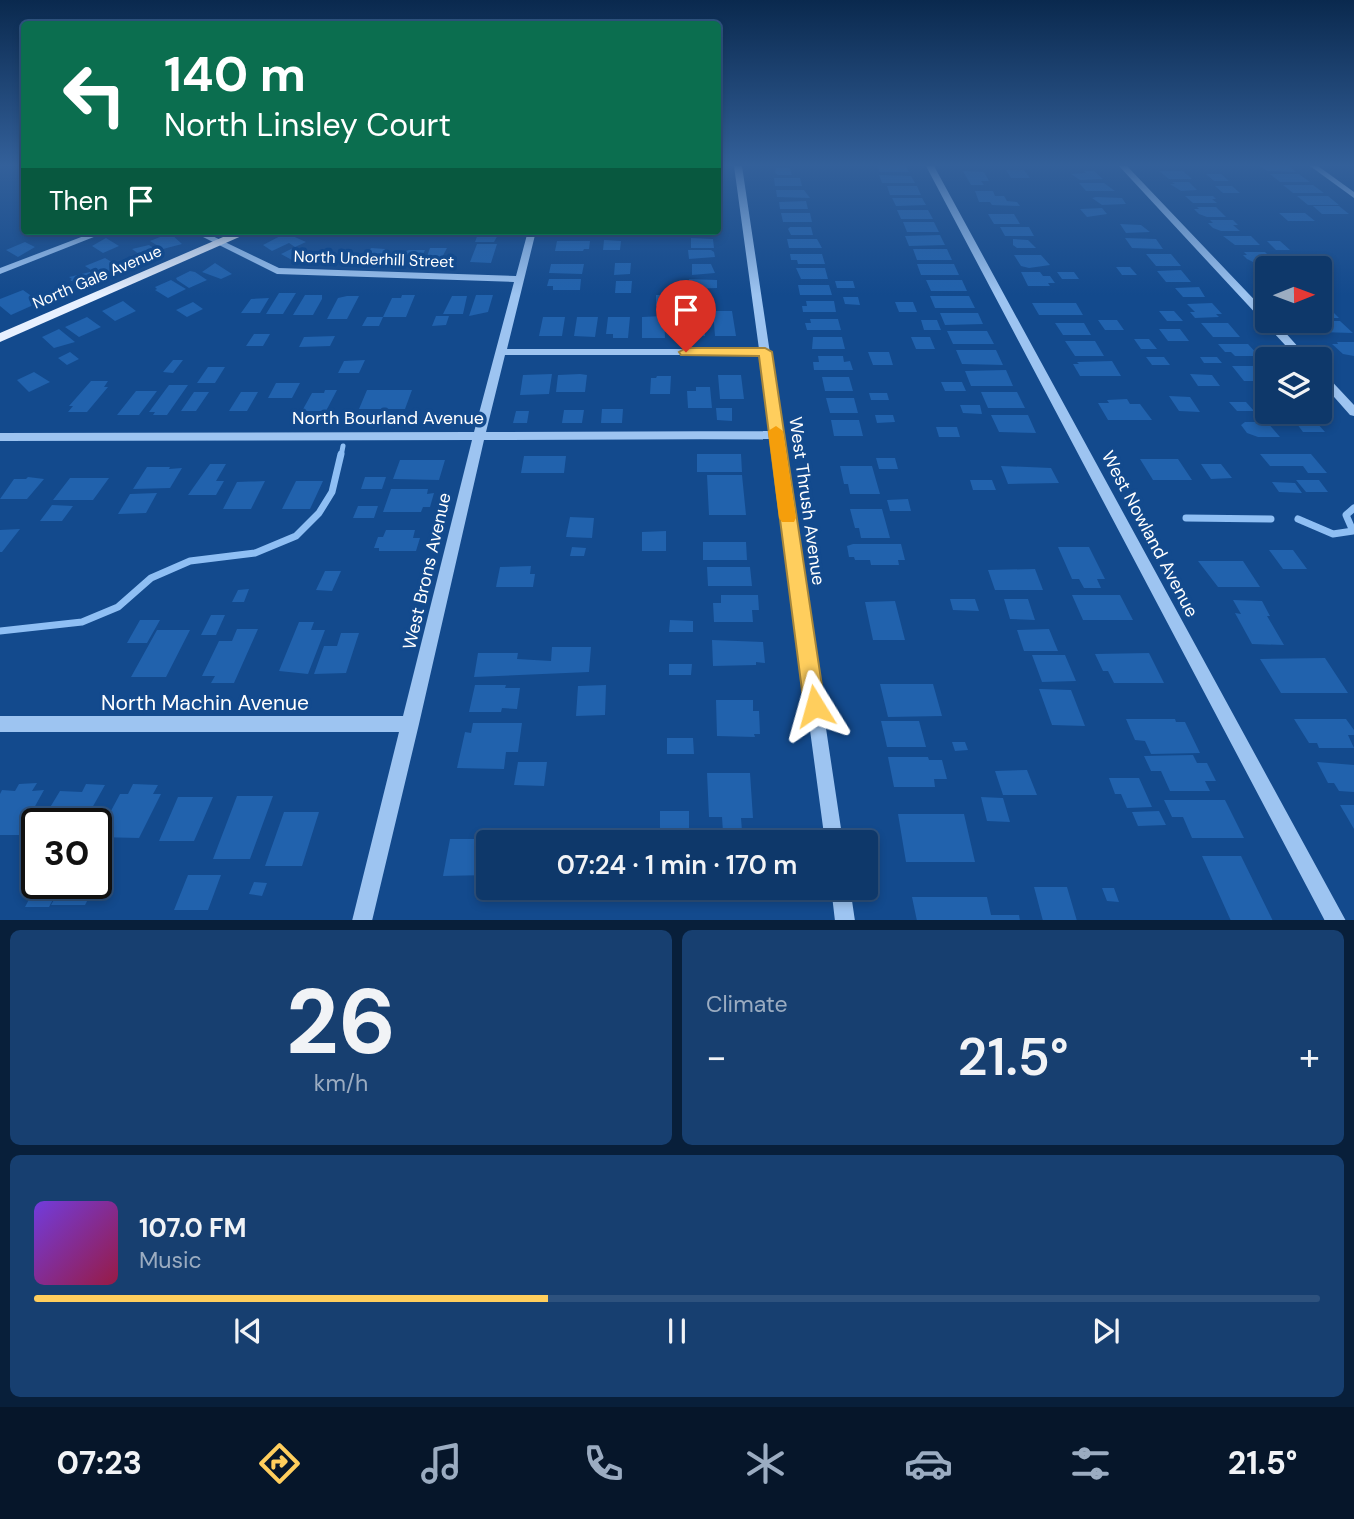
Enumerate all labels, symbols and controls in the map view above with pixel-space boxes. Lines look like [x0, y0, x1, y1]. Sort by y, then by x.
text: 140 m [164, 42, 306, 106]
icon: left [49, 49, 140, 140]
text: North Linsley Court [164, 104, 451, 146]
icon: arrive [122, 182, 160, 220]
text: Then [49, 184, 108, 218]
street label: North Gale Avenue [29, 240, 165, 314]
street label: North Underhill Street [293, 246, 455, 272]
north arrow [1255, 256, 1332, 332]
map controls [1255, 256, 1332, 424]
pin [656, 280, 716, 352]
icon: arrive [667, 291, 705, 329]
button: layers [1255, 347, 1332, 424]
street label: North Bourland Avenue [292, 406, 484, 430]
street label: West Thrush Avenue [783, 415, 831, 587]
street label: West Nowland Avenue [1096, 447, 1204, 621]
street label: West Brons Avenue [397, 490, 457, 652]
position arrow [778, 669, 852, 743]
street label: North Machin Avenue [101, 689, 309, 717]
speed limit sign: 30 [21, 808, 112, 899]
text: 07:24 · 1 min · 170 m [557, 848, 797, 882]
text: 26 [286, 963, 396, 1081]
text: Climate [706, 989, 788, 1019]
text: 21.5° [957, 1023, 1069, 1091]
text: − [706, 1032, 727, 1082]
text: + [1299, 1032, 1320, 1082]
text: km/h [314, 1068, 368, 1098]
text: 107.0 FM [139, 1211, 246, 1245]
text: Music [139, 1245, 202, 1275]
icon: previous [229, 1312, 267, 1350]
icon: pause [658, 1312, 696, 1350]
icon: next [1087, 1312, 1125, 1350]
icon: directions [255, 1439, 304, 1488]
icon: music [417, 1439, 466, 1488]
icon: phone [579, 1439, 628, 1488]
icon: climate [741, 1439, 790, 1488]
icon: car [904, 1439, 953, 1488]
icon: filters [1066, 1439, 1115, 1488]
text: 07:23 [57, 1442, 142, 1484]
text: 21.5° [1228, 1442, 1297, 1484]

